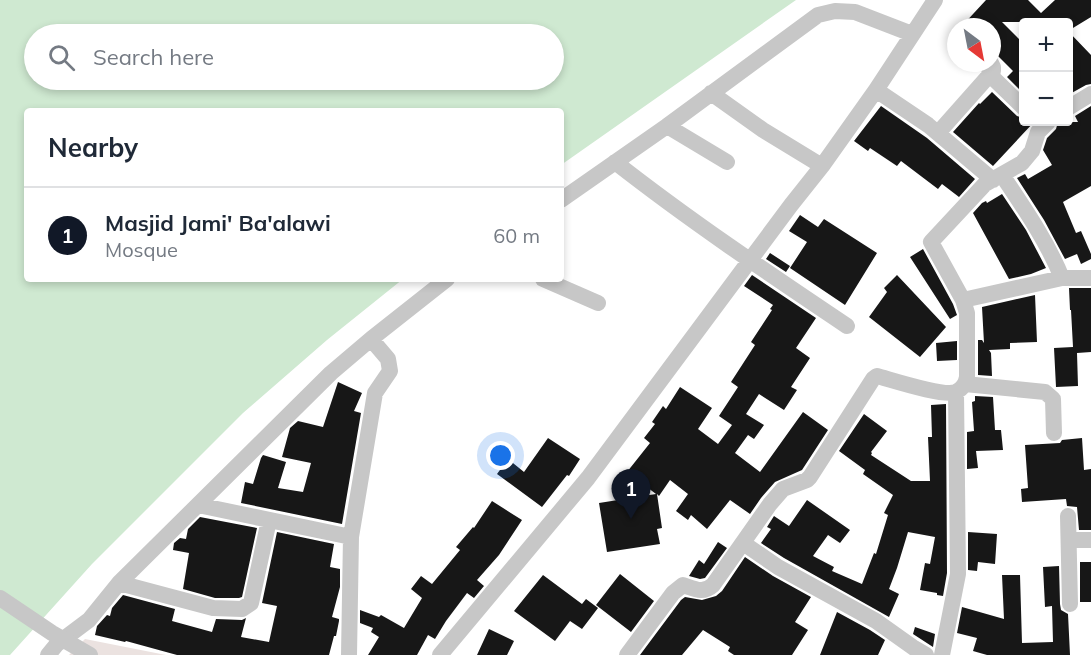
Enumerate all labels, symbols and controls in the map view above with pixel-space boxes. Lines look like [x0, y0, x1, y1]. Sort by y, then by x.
north arrow [947, 18, 1001, 72]
map controls [1019, 18, 1073, 126]
button: + [1019, 18, 1073, 72]
search box [24, 24, 564, 90]
icon: search [45, 41, 78, 74]
text: Search here [93, 43, 214, 71]
button: − [1019, 72, 1073, 126]
text: Nearby [48, 131, 138, 164]
text: Masjid Jami' Ba'alawi [105, 209, 331, 237]
text: 1 [62, 223, 74, 248]
text: 60 m [493, 223, 540, 248]
text: Mosque [105, 237, 178, 262]
your location [486, 441, 515, 470]
pin: 1 [612, 470, 650, 519]

